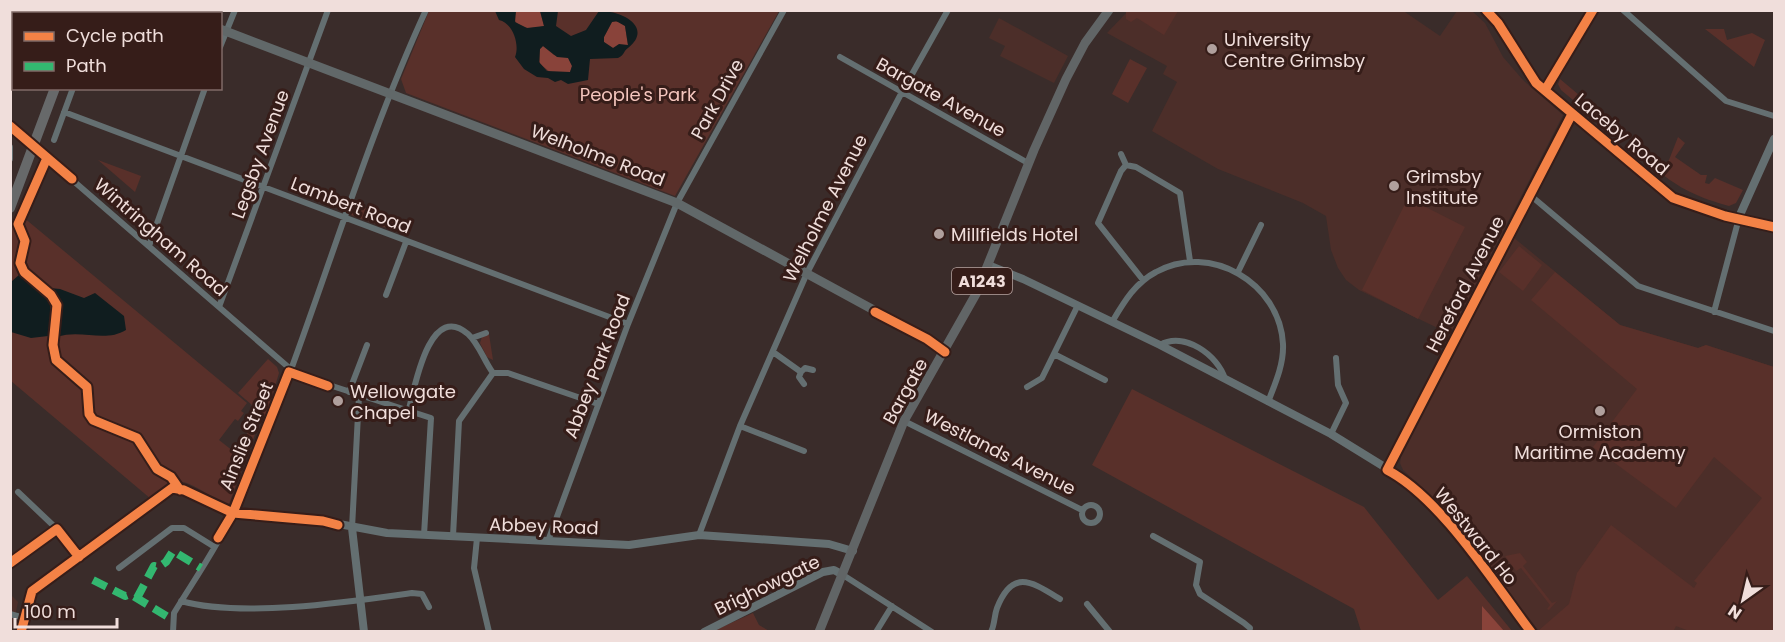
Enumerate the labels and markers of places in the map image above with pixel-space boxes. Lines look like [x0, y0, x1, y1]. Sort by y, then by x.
place label: University Centre Grimsby [1224, 27, 1365, 73]
marker: University Centre Grimsby [1205, 42, 1219, 56]
place label: Grimsby Institute [1406, 164, 1481, 210]
marker: Grimsby Institute [1387, 179, 1401, 193]
place label: Millfields Hotel [951, 222, 1078, 247]
marker: Millfields Hotel [932, 227, 946, 241]
place label: Wellowgate Chapel [350, 379, 456, 425]
marker: Wellowgate Chapel [331, 394, 345, 408]
marker: Ormiston Maritime Academy [1593, 404, 1607, 418]
place label: Ormiston Maritime Academy [1514, 419, 1686, 465]

